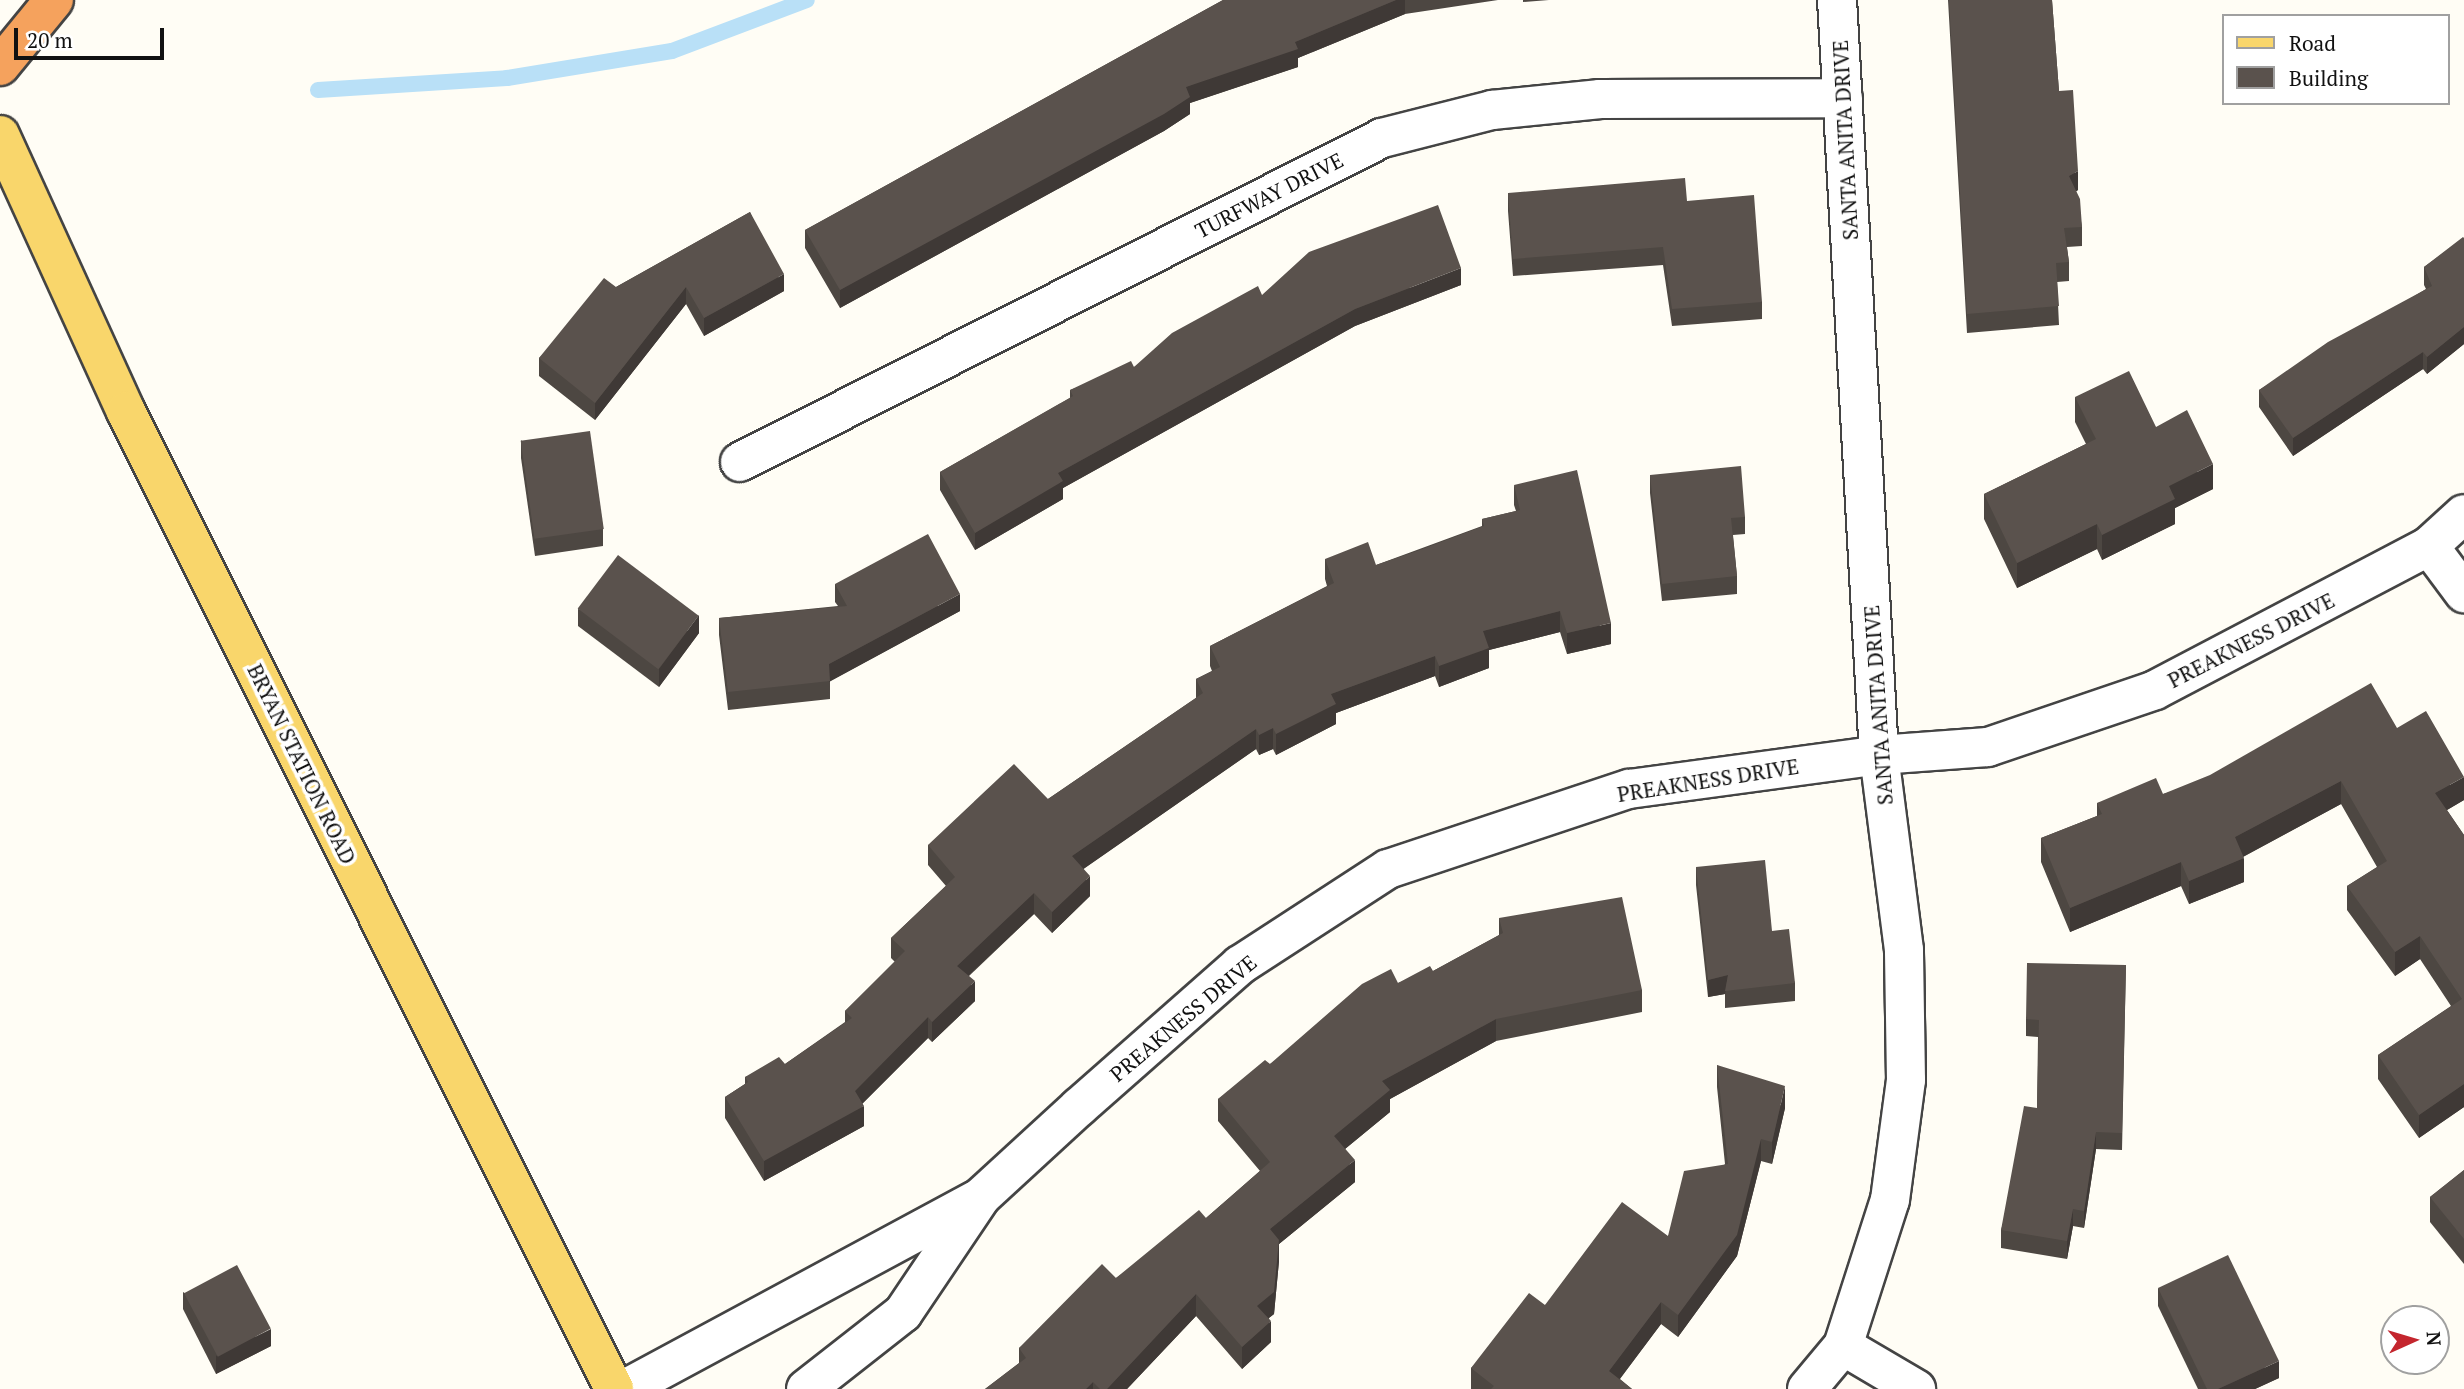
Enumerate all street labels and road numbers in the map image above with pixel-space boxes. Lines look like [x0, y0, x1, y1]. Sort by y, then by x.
street label: SANTA ANITA DRIVE [1827, 39, 1863, 241]
street label: TURFWAY DRIVE [1191, 147, 1347, 243]
street label: PREAKNESS DRIVE [2164, 587, 2338, 693]
street label: SANTA ANITA DRIVE [1858, 603, 1898, 807]
street label: BRYAN STATION ROAD [243, 660, 361, 868]
street label: PREAKNESS DRIVE [1615, 753, 1801, 807]
street label: PREAKNESS DRIVE [1105, 949, 1261, 1087]

